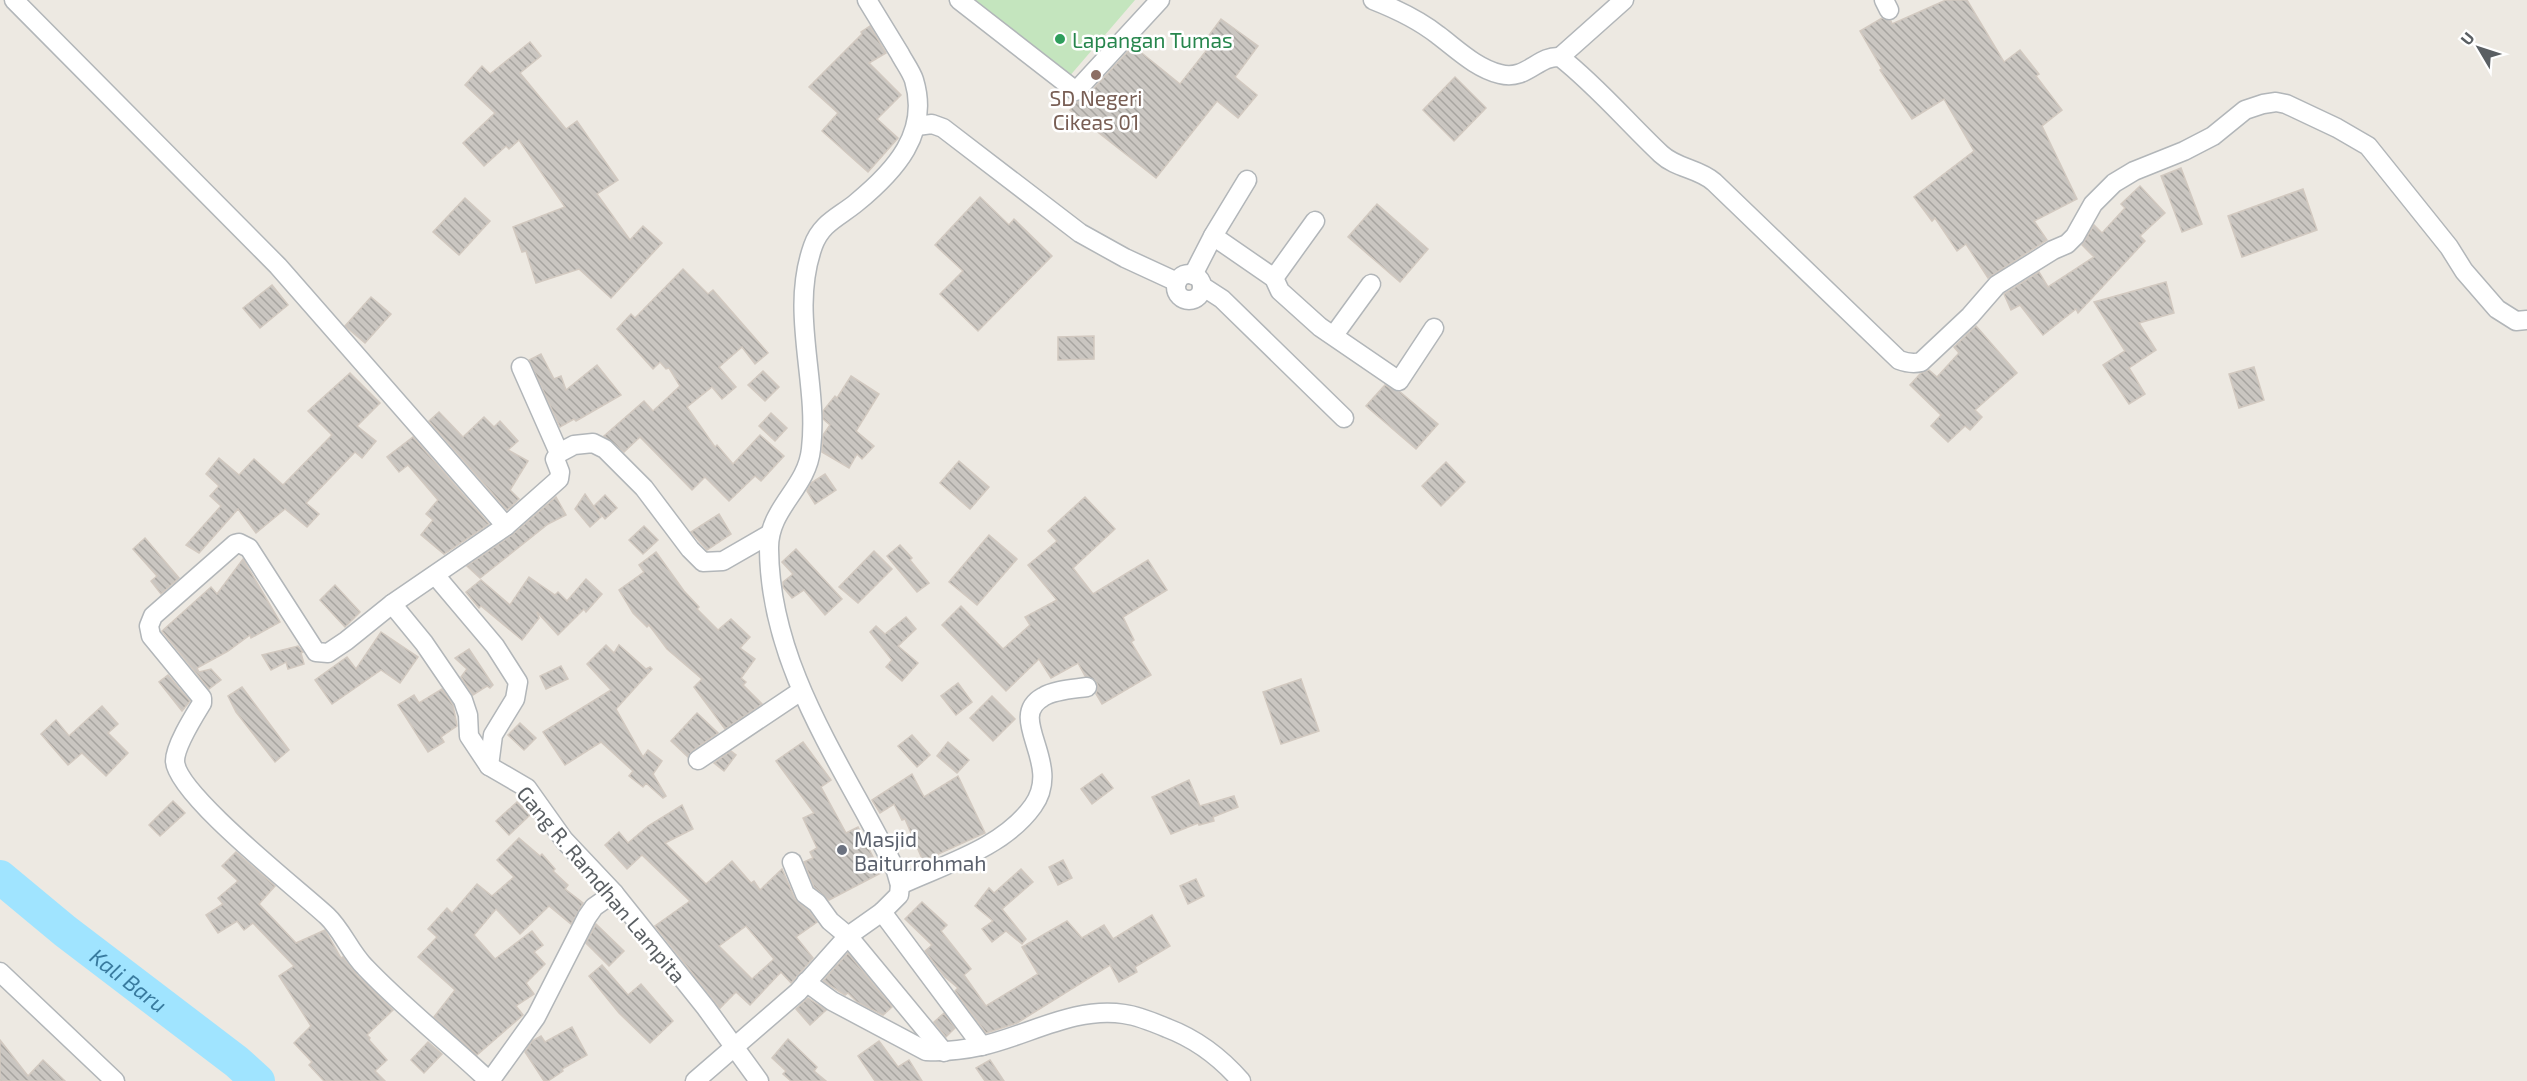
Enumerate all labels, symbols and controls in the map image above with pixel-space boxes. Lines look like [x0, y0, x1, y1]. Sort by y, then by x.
north arrow [2449, 18, 2509, 78]
place label: Lapangan Tumas [1072, 27, 1233, 52]
text: U [2456, 28, 2478, 48]
marker: Lapangan Tumas [1053, 32, 1067, 46]
marker: SD Negeri Cikeas 01 [1089, 68, 1103, 82]
place label: SD Negeri Cikeas 01 [1049, 85, 1143, 134]
street label: Gang R. Ramdhan Lampita [512, 781, 692, 987]
place label: Masjid Baiturrohmah [854, 826, 987, 875]
marker: Masjid Baiturrohmah [835, 843, 849, 857]
water label: Kali Baru [86, 942, 173, 1017]

